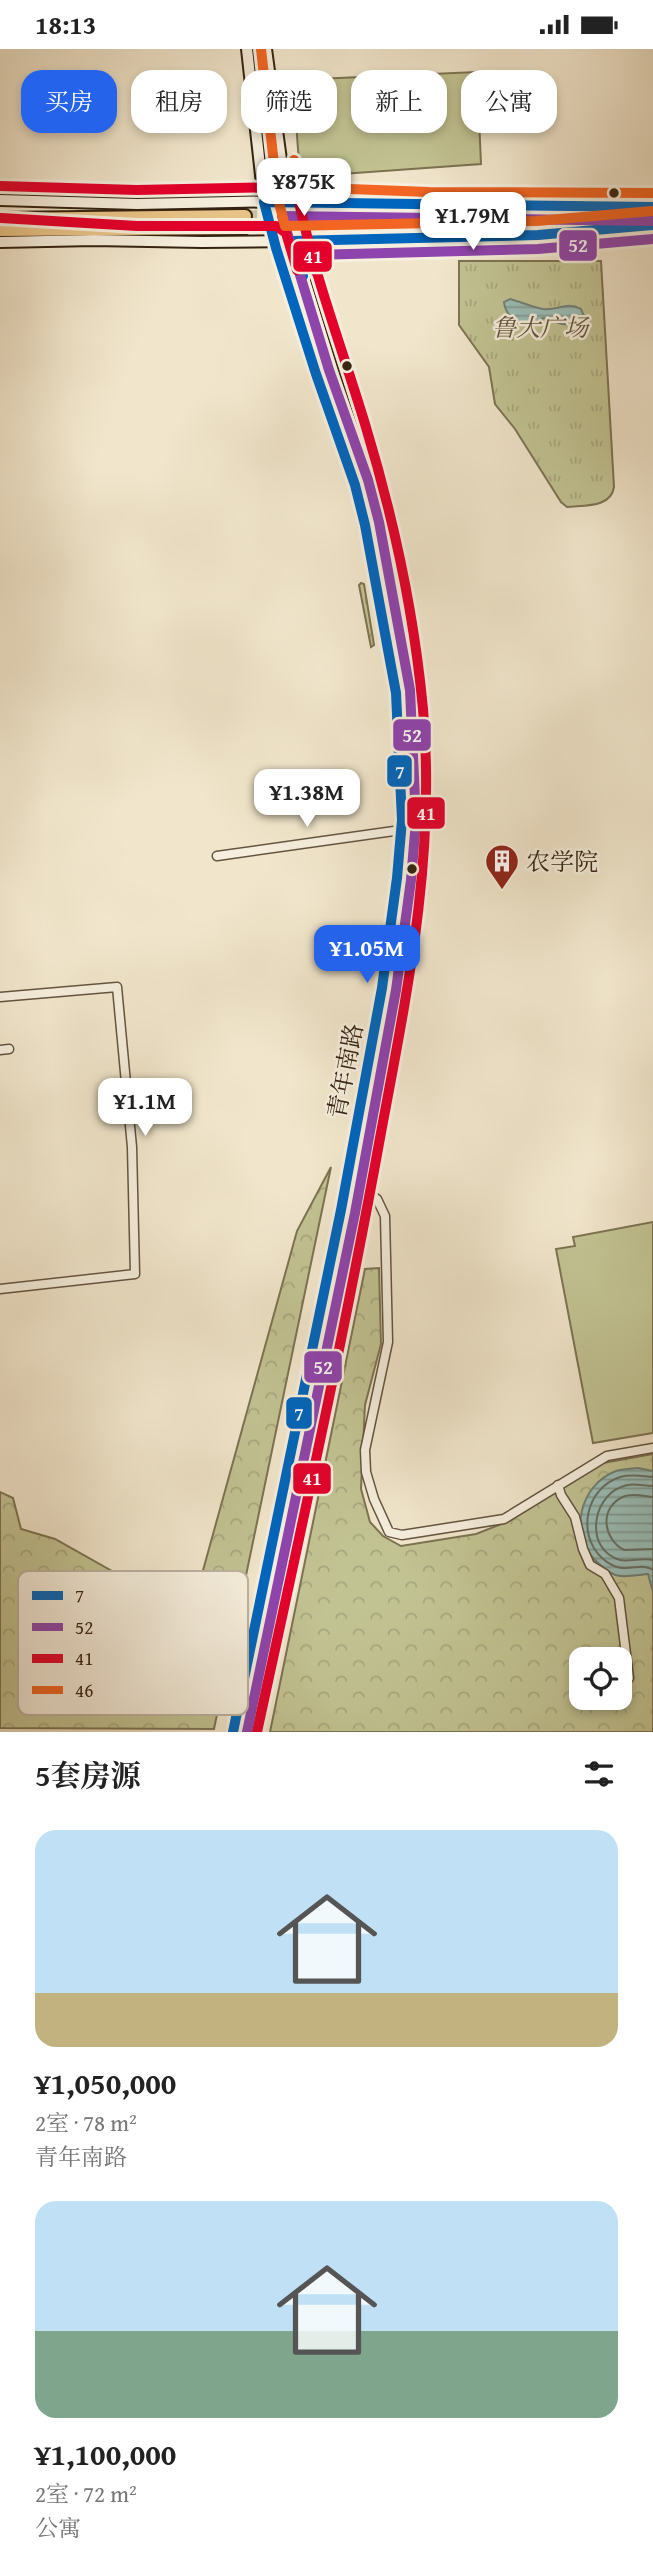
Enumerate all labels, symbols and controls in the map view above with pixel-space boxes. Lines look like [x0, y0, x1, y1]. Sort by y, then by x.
text: 18:13 [35, 5, 96, 44]
chip: 买房 [21, 70, 117, 133]
chip: 租房 [131, 70, 227, 133]
chip: 筛选 [241, 70, 337, 133]
chip: 新上 [351, 70, 447, 133]
chip: 公寓 [461, 70, 557, 133]
pin: ¥875K [255, 159, 353, 218]
text: ¥875K [273, 164, 335, 197]
unlabelled marker [607, 186, 621, 200]
pin: ¥1.79M [416, 193, 530, 252]
text: ¥1.79M [436, 198, 510, 231]
line badge: 52 [558, 229, 598, 262]
text: 52 [568, 231, 588, 259]
line badge: 41 [292, 240, 333, 273]
text: 41 [303, 242, 323, 270]
park label: 鲁大广场 [492, 310, 590, 345]
unlabelled marker [340, 359, 354, 373]
line badge: 52 [392, 718, 432, 752]
text: 52 [402, 721, 422, 749]
line badge: 7 [386, 754, 413, 788]
text: 7 [395, 757, 405, 785]
pin: ¥1.38M [250, 769, 364, 829]
text: ¥1.38M [270, 775, 344, 808]
line badge: 41 [406, 796, 446, 830]
text: 41 [416, 799, 436, 827]
building icon: 农学院 [483, 842, 521, 891]
place label: 农学院 [526, 844, 598, 879]
unlabelled marker [405, 862, 419, 876]
pin: ¥1.05M [310, 925, 424, 985]
text: ¥1.05M [330, 931, 404, 964]
street label: 青年南路 [319, 1021, 371, 1121]
pin: ¥1.1M [96, 1079, 194, 1138]
text: ¥1.1M [114, 1084, 176, 1117]
line badge: 52 [303, 1350, 343, 1384]
text: 52 [313, 1353, 333, 1381]
line badge: 7 [285, 1396, 313, 1430]
text: 7 [294, 1399, 304, 1427]
line badge: 41 [292, 1462, 332, 1495]
text: 41 [302, 1464, 322, 1492]
legend [18, 1571, 248, 1715]
text: 7 [75, 1581, 84, 1609]
text: 52 [75, 1613, 93, 1641]
text: 41 [75, 1644, 93, 1672]
map controls [569, 1647, 632, 1710]
button: locate [569, 1647, 632, 1710]
text: 46 [75, 1676, 93, 1704]
text: 5套房源 [35, 1753, 141, 1797]
icon: filters [580, 1755, 618, 1793]
icon: home [264, 1876, 390, 2002]
text: ¥1,050,000 [35, 2061, 176, 2105]
text: 2室 · 78 m² [35, 2106, 137, 2139]
text: 青年南路 [35, 2140, 127, 2173]
icon: home [264, 2247, 390, 2373]
text: ¥1,100,000 [35, 2432, 176, 2476]
text: 2室 · 72 m² [35, 2477, 137, 2510]
text: 公寓 [35, 2511, 81, 2544]

